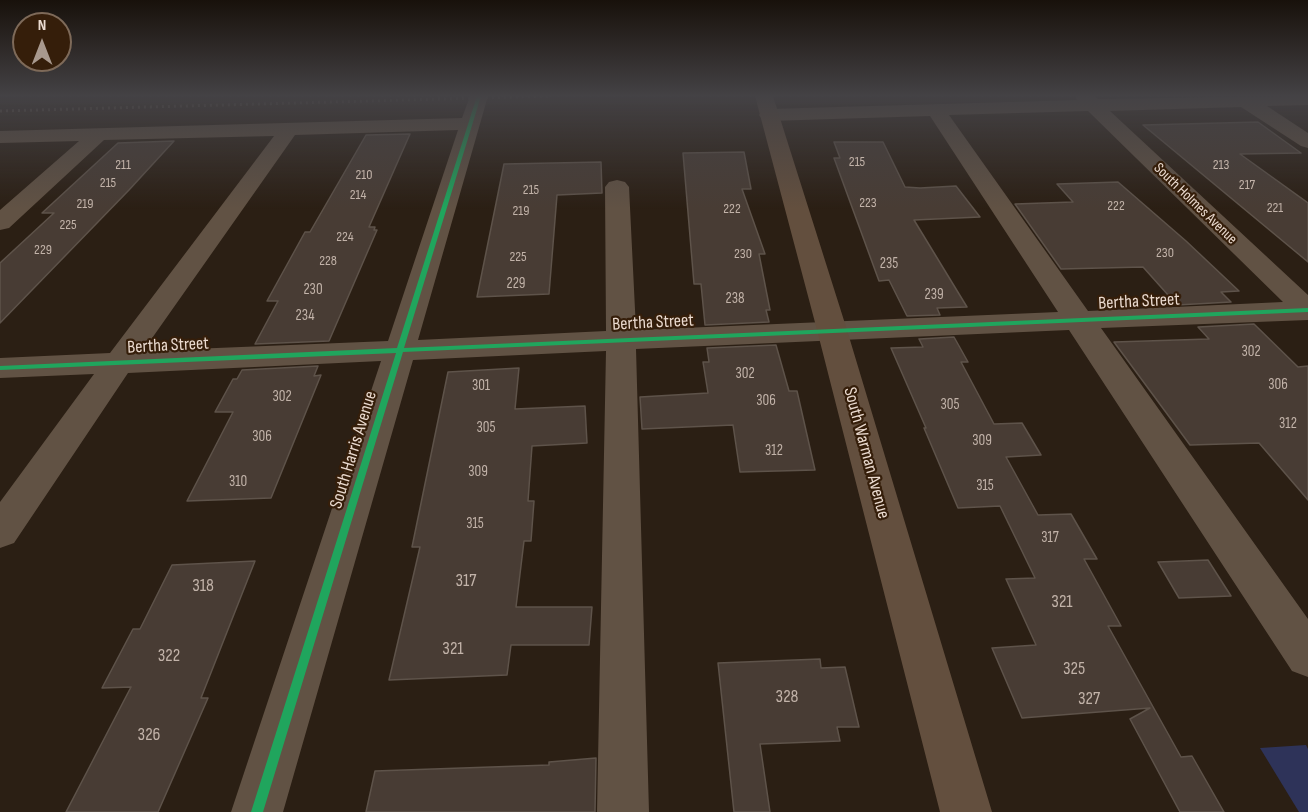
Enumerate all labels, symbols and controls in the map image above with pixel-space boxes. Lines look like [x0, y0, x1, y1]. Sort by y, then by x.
north arrow [12, 12, 72, 72]
text: N [38, 16, 46, 35]
house number: 215 [849, 154, 865, 170]
house number: 211 [115, 157, 131, 173]
house number: 213 [1213, 157, 1229, 173]
street label: South Holmes Avenue [1150, 160, 1240, 248]
house number: 210 [356, 167, 372, 183]
house number: 215 [100, 175, 116, 191]
house number: 217 [1239, 177, 1255, 193]
house number: 215 [523, 182, 539, 198]
house number: 214 [350, 187, 366, 203]
house number: 223 [859, 195, 877, 211]
house number: 219 [77, 196, 93, 212]
house number: 222 [1107, 198, 1125, 214]
house number: 221 [1267, 200, 1283, 216]
house number: 222 [723, 201, 741, 217]
house number: 219 [513, 203, 529, 219]
house number: 225 [59, 217, 77, 233]
house number: 224 [336, 229, 354, 245]
house number: 229 [34, 242, 52, 258]
house number: 230 [1156, 245, 1174, 261]
house number: 230 [734, 246, 752, 262]
house number: 225 [509, 249, 527, 265]
house number: 228 [319, 253, 337, 269]
house number: 235 [880, 255, 898, 273]
house number: 229 [506, 275, 526, 293]
house number: 230 [303, 281, 323, 299]
house number: 239 [924, 286, 944, 304]
street label: Bertha Street [1098, 289, 1180, 315]
house number: 238 [725, 290, 745, 308]
house number: 234 [296, 307, 314, 325]
street label: Bertha Street [612, 310, 694, 336]
street label: Bertha Street [127, 333, 209, 359]
house number: 302 [1241, 343, 1261, 361]
house number: 302 [735, 365, 755, 383]
house number: 306 [1268, 376, 1288, 394]
house number: 301 [472, 377, 490, 395]
street label: South Warman Avenue [838, 385, 894, 521]
house number: 302 [272, 388, 292, 406]
street label: South Harris Avenue [326, 389, 382, 511]
house number: 306 [756, 392, 776, 410]
house number: 305 [941, 396, 959, 414]
house number: 312 [1279, 415, 1297, 433]
house number: 305 [477, 419, 495, 437]
house number: 306 [252, 428, 272, 446]
house number: 309 [972, 432, 992, 450]
house number: 312 [765, 442, 783, 460]
house number: 309 [468, 463, 488, 481]
house number: 310 [229, 473, 247, 491]
house number: 315 [976, 477, 994, 495]
house number: 315 [466, 515, 484, 533]
house number: 317 [1041, 529, 1059, 547]
house number: 317 [455, 570, 477, 592]
house number: 318 [192, 575, 214, 597]
house number: 321 [1051, 591, 1073, 613]
house number: 321 [442, 638, 464, 660]
house number: 322 [158, 645, 180, 667]
house number: 325 [1063, 658, 1085, 680]
house number: 328 [776, 686, 798, 708]
house number: 327 [1078, 688, 1100, 710]
house number: 326 [138, 724, 160, 746]

